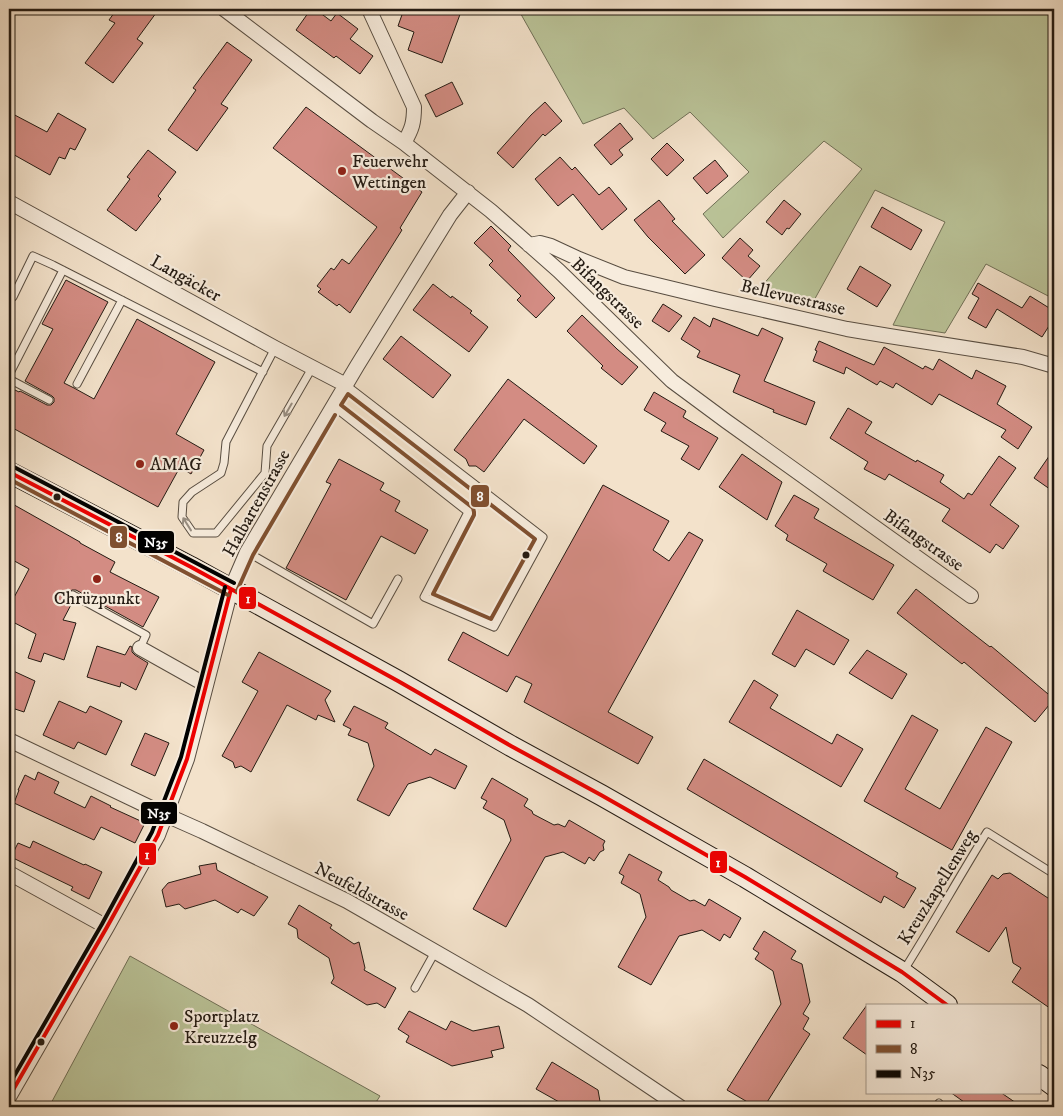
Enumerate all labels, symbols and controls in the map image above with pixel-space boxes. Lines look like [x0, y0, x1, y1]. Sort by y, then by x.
place label: Feuerwehr Wettingen [351, 151, 428, 194]
marker: Feuerwehr Wettingen [336, 165, 348, 177]
street label: Langäcker [146, 251, 225, 307]
street label: Bifangstrasse [566, 253, 648, 334]
street label: Bellevuestrasse [738, 275, 847, 321]
one-way arrow [282, 402, 292, 417]
street label: Halbartenstrasse [218, 446, 295, 561]
place label: AMAG [150, 454, 202, 476]
marker: AMAG [134, 458, 146, 470]
line badge: 8 [470, 484, 490, 508]
text: 8 [476, 488, 484, 506]
unlabelled marker [52, 492, 62, 502]
street label: Bifangstrasse [879, 505, 968, 577]
one-way arrow [182, 517, 192, 531]
line badge: 8 [109, 525, 128, 549]
text: 8 [115, 529, 123, 547]
line badge: N35 [137, 530, 175, 554]
text: N35 [144, 534, 168, 552]
unlabelled marker [521, 550, 531, 560]
marker: Chrüzpunkt [91, 573, 103, 585]
line badge: 1 [238, 586, 257, 610]
place label: Chrüzpunkt [54, 588, 140, 610]
text: 1 [245, 590, 251, 608]
line badge: N35 [140, 801, 178, 825]
text: N35 [147, 805, 171, 823]
street label: Kreuzkapellenweg [894, 826, 982, 949]
line badge: 1 [138, 842, 157, 866]
text: 1 [144, 846, 150, 864]
line badge: 1 [709, 850, 728, 874]
text: 1 [715, 854, 721, 872]
street label: Neufeldstrasse [311, 858, 412, 926]
legend [866, 1004, 1040, 1094]
place label: Sportplatz Kreuzzelg [184, 1006, 259, 1049]
text: 1 [910, 1014, 916, 1033]
marker: Sportplatz Kreuzzelg [168, 1020, 180, 1032]
unlabelled marker [36, 1037, 46, 1047]
text: 8 [910, 1040, 918, 1059]
text: N35 [910, 1064, 936, 1083]

